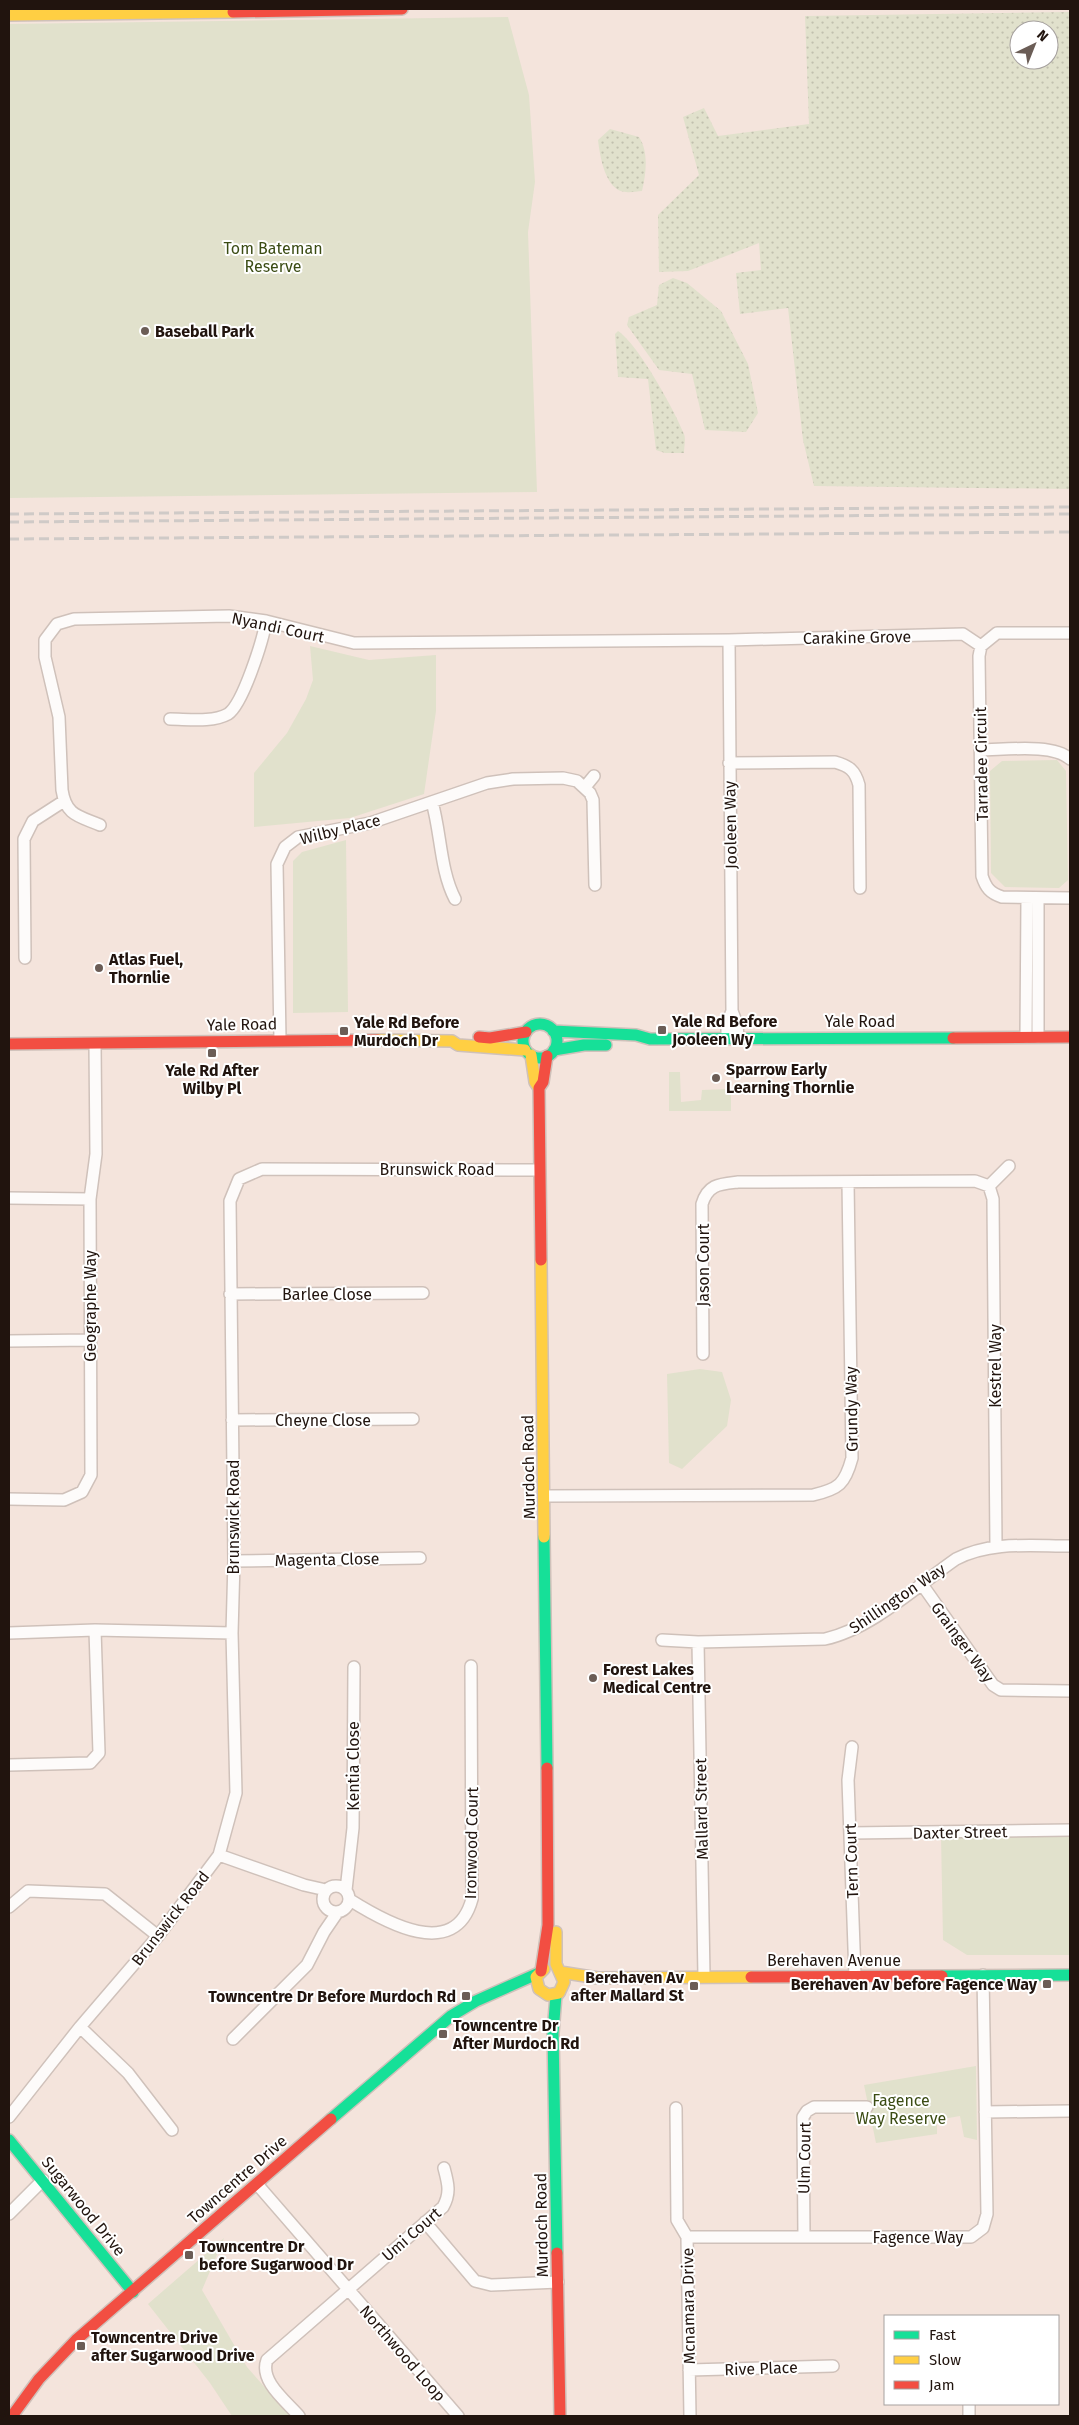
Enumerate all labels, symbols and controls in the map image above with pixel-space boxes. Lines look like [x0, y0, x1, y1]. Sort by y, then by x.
north arrow [1009, 20, 1059, 70]
text: N [1033, 26, 1052, 45]
park label: Tom Bateman Reserve [223, 239, 323, 276]
place label: Baseball Park [155, 322, 254, 341]
marker: Baseball Park [139, 325, 151, 337]
street label: Nyandi Court [230, 608, 326, 647]
street label: Carakine Grove [803, 627, 911, 648]
street label: Tarradee Circuit [971, 707, 992, 821]
street label: Jooleen Way [720, 781, 741, 869]
street label: Wilby Place [298, 810, 382, 849]
place label: Atlas Fuel, Thornlie [108, 950, 183, 987]
marker: Atlas Fuel, Thornlie [93, 962, 105, 974]
place label: Yale Rd Before Jooleen Wy [671, 1012, 778, 1049]
street label: Yale Road [825, 1012, 895, 1031]
place label: Yale Rd Before Murdoch Dr [353, 1013, 460, 1050]
street label: Yale Road [207, 1014, 277, 1035]
marker: Yale Rd Before Jooleen Wy [656, 1024, 668, 1036]
marker: Yale Rd Before Murdoch Dr [338, 1025, 350, 1037]
marker: Yale Rd After Wilby Pl [206, 1047, 218, 1059]
place label: Sparrow Early Learning Thornlie [726, 1060, 854, 1097]
place label: Yale Rd After Wilby Pl [164, 1061, 259, 1098]
marker: Sparrow Early Learning Thornlie [710, 1072, 722, 1084]
street label: Brunswick Road [380, 1160, 494, 1179]
street label: Jason Court [694, 1223, 713, 1307]
street label: Geographe Way [81, 1250, 100, 1362]
street label: Barlee Close [282, 1285, 372, 1304]
street label: Kestrel Way [986, 1324, 1005, 1408]
street label: Grundy Way [841, 1366, 862, 1452]
street label: Cheyne Close [275, 1411, 371, 1430]
street label: Murdoch Road [518, 1415, 539, 1519]
street label: Brunswick Road [224, 1460, 243, 1574]
street label: Magenta Close [274, 1549, 380, 1570]
street label: Shillington Way [846, 1559, 949, 1638]
street label: Grainger Way [927, 1598, 998, 1686]
place label: Forest Lakes Medical Centre [603, 1660, 711, 1697]
marker: Forest Lakes Medical Centre [587, 1672, 599, 1684]
street label: Kentia Close [344, 1721, 363, 1811]
street label: Mallard Street [691, 1758, 712, 1860]
street label: Ironwood Court [461, 1786, 482, 1899]
street label: Daxter Street [912, 1822, 1008, 1843]
street label: Tern Court [841, 1823, 862, 1899]
street label: Brunswick Road [128, 1867, 213, 1969]
street label: Berehaven Avenue [767, 1951, 901, 1970]
place label: Berehaven Av after Mallard St [571, 1968, 685, 2005]
place label: Berehaven Av before Fagence Way [791, 1975, 1038, 1994]
marker: Berehaven Av before Fagence Way [1041, 1978, 1053, 1990]
marker: Berehaven Av after Mallard St [688, 1980, 700, 1992]
place label: Towncentre Dr Before Murdoch Rd [208, 1987, 456, 2006]
marker: Towncentre Dr Before Murdoch Rd [460, 1990, 472, 2002]
place label: Towncentre Dr After Murdoch Rd [452, 2016, 580, 2053]
marker: Towncentre Dr After Murdoch Rd [437, 2028, 449, 2040]
park label: Fagence Way Reserve [856, 2091, 946, 2128]
street label: Ulm Court [794, 2121, 815, 2194]
street label: Towncentre Drive [184, 2131, 291, 2228]
street label: Sugarwood Drive [38, 2153, 130, 2260]
street label: Murdoch Road [531, 2173, 552, 2277]
street label: Umi Court [378, 2203, 445, 2265]
street label: Fagence Way [873, 2228, 964, 2247]
place label: Towncentre Dr before Sugarwood Dr [199, 2237, 354, 2274]
street label: Mcnamara Drive [678, 2247, 699, 2364]
marker: Towncentre Dr before Sugarwood Dr [183, 2249, 195, 2261]
street label: Northwood Loop [356, 2301, 450, 2405]
legend [884, 2315, 1059, 2405]
text: Fast [929, 2326, 956, 2344]
place label: Towncentre Drive after Sugarwood Drive [91, 2328, 255, 2365]
marker: Towncentre Drive after Sugarwood Drive [75, 2340, 87, 2352]
text: Slow [929, 2351, 961, 2369]
street label: Rive Place [724, 2358, 798, 2379]
text: Jam [929, 2376, 955, 2394]

